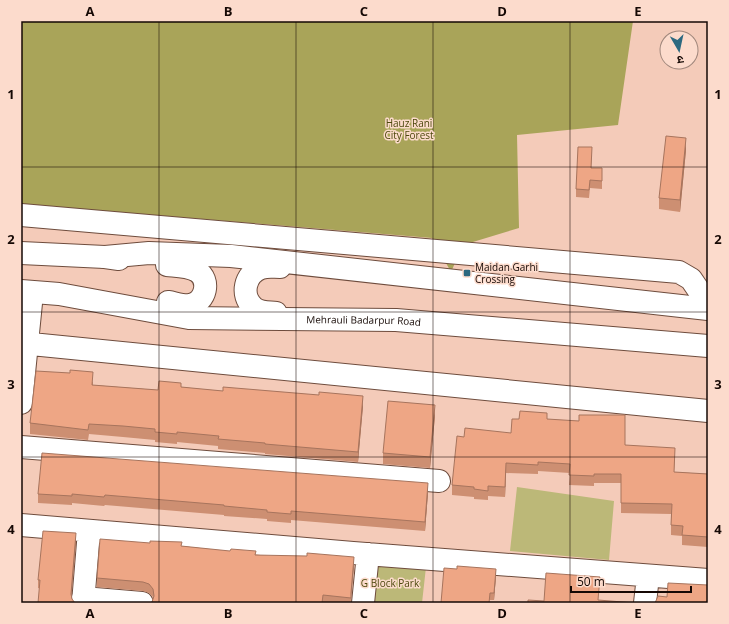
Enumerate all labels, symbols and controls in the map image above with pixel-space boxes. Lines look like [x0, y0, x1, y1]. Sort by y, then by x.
text: A [86, 2, 95, 20]
text: B [224, 2, 233, 20]
text: C [360, 2, 368, 20]
text: D [497, 2, 507, 20]
text: E [634, 2, 642, 20]
north arrow [659, 30, 699, 70]
text: उ [676, 52, 685, 68]
text: 1 [7, 85, 15, 103]
text: 1 [714, 85, 722, 103]
park label: Hauz Rani City Forest [384, 116, 434, 142]
text: 2 [7, 230, 15, 248]
text: 2 [714, 230, 722, 248]
place label: Maidan Garhi Crossing [475, 260, 538, 286]
marker: Maidan Garhi Crossing [462, 268, 472, 278]
street label: Mehrauli Badarpur Road [306, 312, 422, 329]
text: 3 [7, 375, 15, 393]
text: 3 [714, 375, 722, 393]
text: 4 [7, 520, 15, 538]
text: 4 [714, 520, 722, 538]
scale bar [571, 568, 691, 594]
text: 50 m [577, 573, 605, 590]
park label: G Block Park [361, 576, 420, 590]
text: A [86, 604, 95, 622]
text: B [224, 604, 233, 622]
text: C [360, 604, 368, 622]
text: D [497, 604, 507, 622]
text: E [634, 604, 642, 622]

